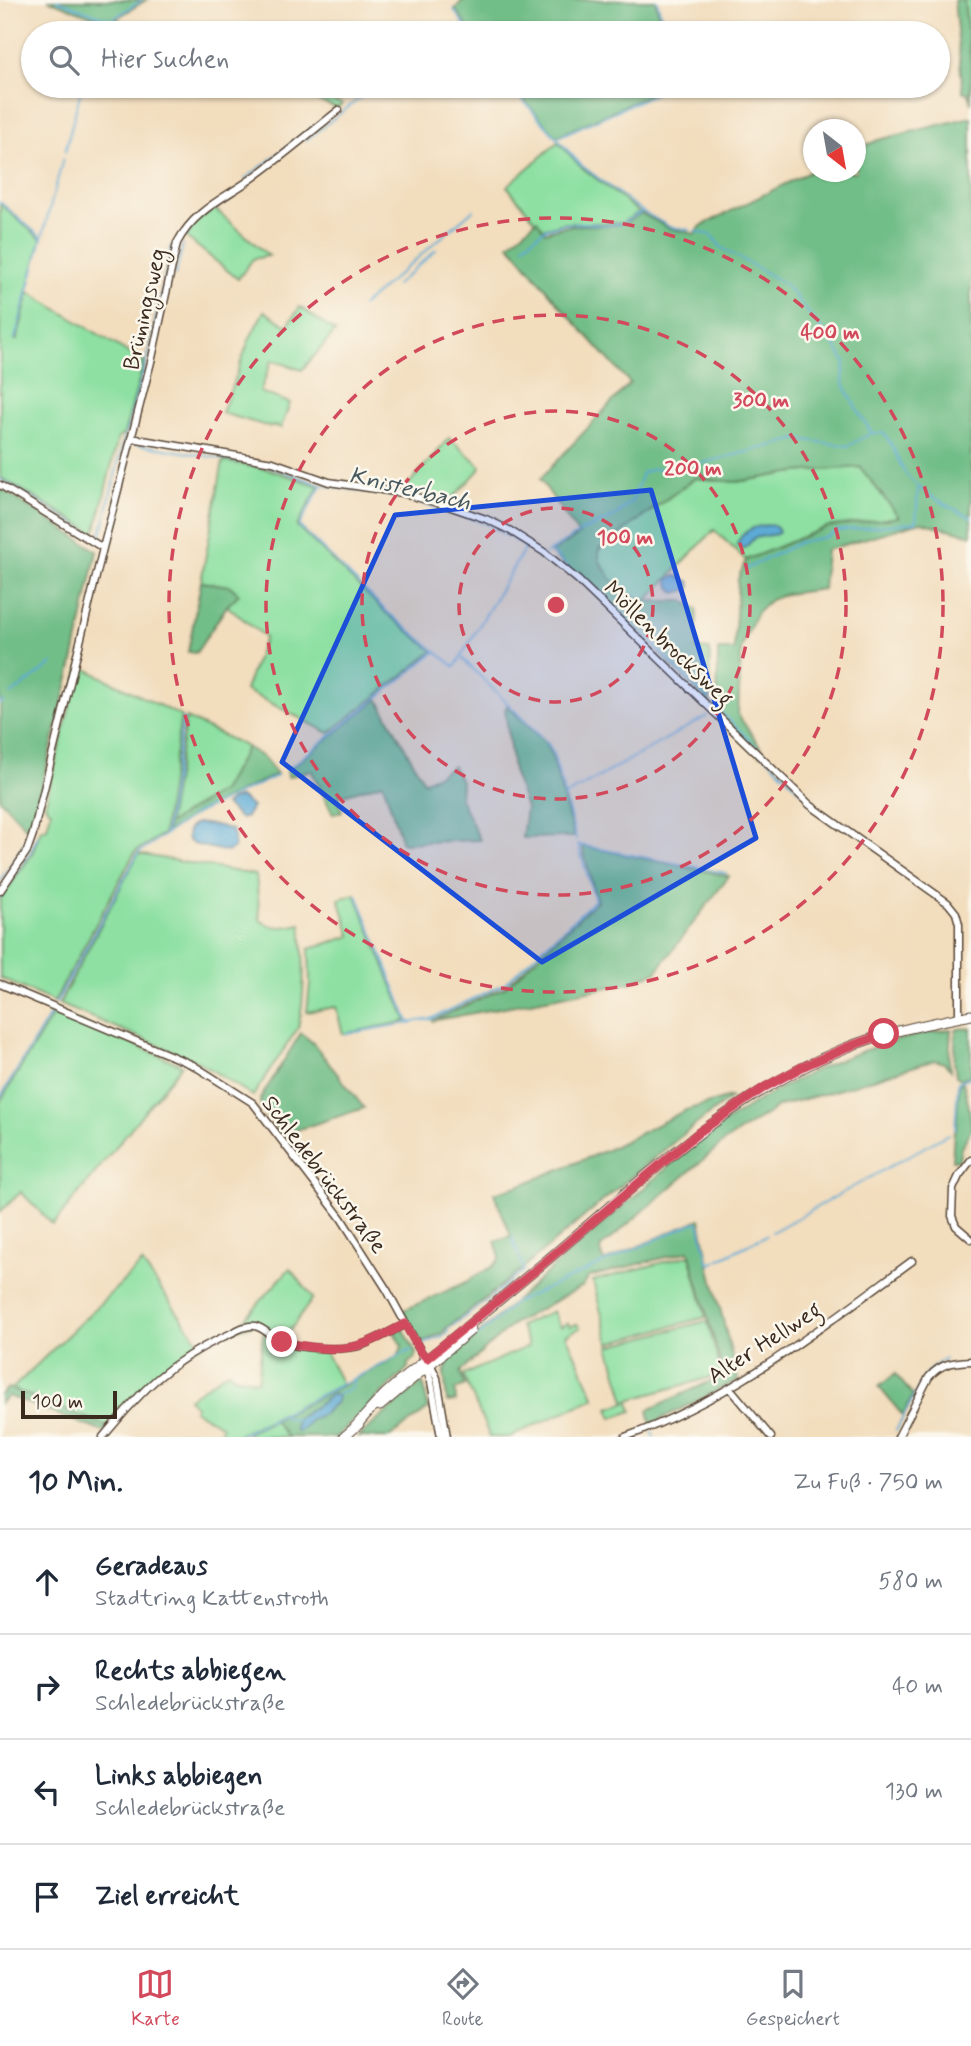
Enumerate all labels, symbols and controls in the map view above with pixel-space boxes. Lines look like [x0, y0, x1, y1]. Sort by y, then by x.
search box [21, 21, 950, 98]
icon: search [45, 41, 83, 79]
text: Hier suchen [101, 43, 229, 77]
north arrow [803, 119, 866, 182]
street label: Brüningsweg [117, 246, 176, 374]
text: 400 m [800, 319, 860, 347]
text: 300 m [733, 387, 790, 415]
text: 200 m [664, 455, 722, 483]
water label: Knisterbach [346, 460, 473, 518]
text: 100 m [597, 524, 653, 552]
street label: Möllenbrocksweg [595, 575, 739, 716]
centre of rings [544, 593, 568, 617]
route start [868, 1018, 899, 1049]
street label: Schledebrückstraße [254, 1090, 393, 1260]
street label: Alter Hellweg [702, 1296, 829, 1393]
route end [266, 1326, 297, 1357]
scale bar [21, 1388, 117, 1420]
text: 100 m [32, 1390, 83, 1415]
text: 10 Min. [28, 1463, 123, 1502]
text: Zu Fuß · 750 m [793, 1468, 943, 1498]
text: Geradeaus [95, 1550, 208, 1584]
icon: ahead [28, 1563, 66, 1601]
text: 580 m [878, 1567, 943, 1597]
text: Stadtring Kattenstroth [95, 1584, 329, 1614]
text: Rechts abbiegen [95, 1655, 286, 1689]
icon: right [28, 1668, 66, 1706]
text: 40 m [892, 1672, 943, 1702]
text: Schledebrückstraße [95, 1689, 285, 1719]
text: Links abbiegen [95, 1760, 263, 1794]
icon: left [28, 1773, 66, 1811]
text: 130 m [885, 1777, 943, 1807]
text: Schledebrückstraße [95, 1794, 285, 1824]
icon: arrive [28, 1878, 66, 1916]
text: Ziel erreicht [95, 1880, 239, 1914]
tab: Karte [131, 1965, 180, 2032]
tab: Route [442, 1965, 483, 2032]
tab: Gespeichert [746, 1965, 840, 2032]

